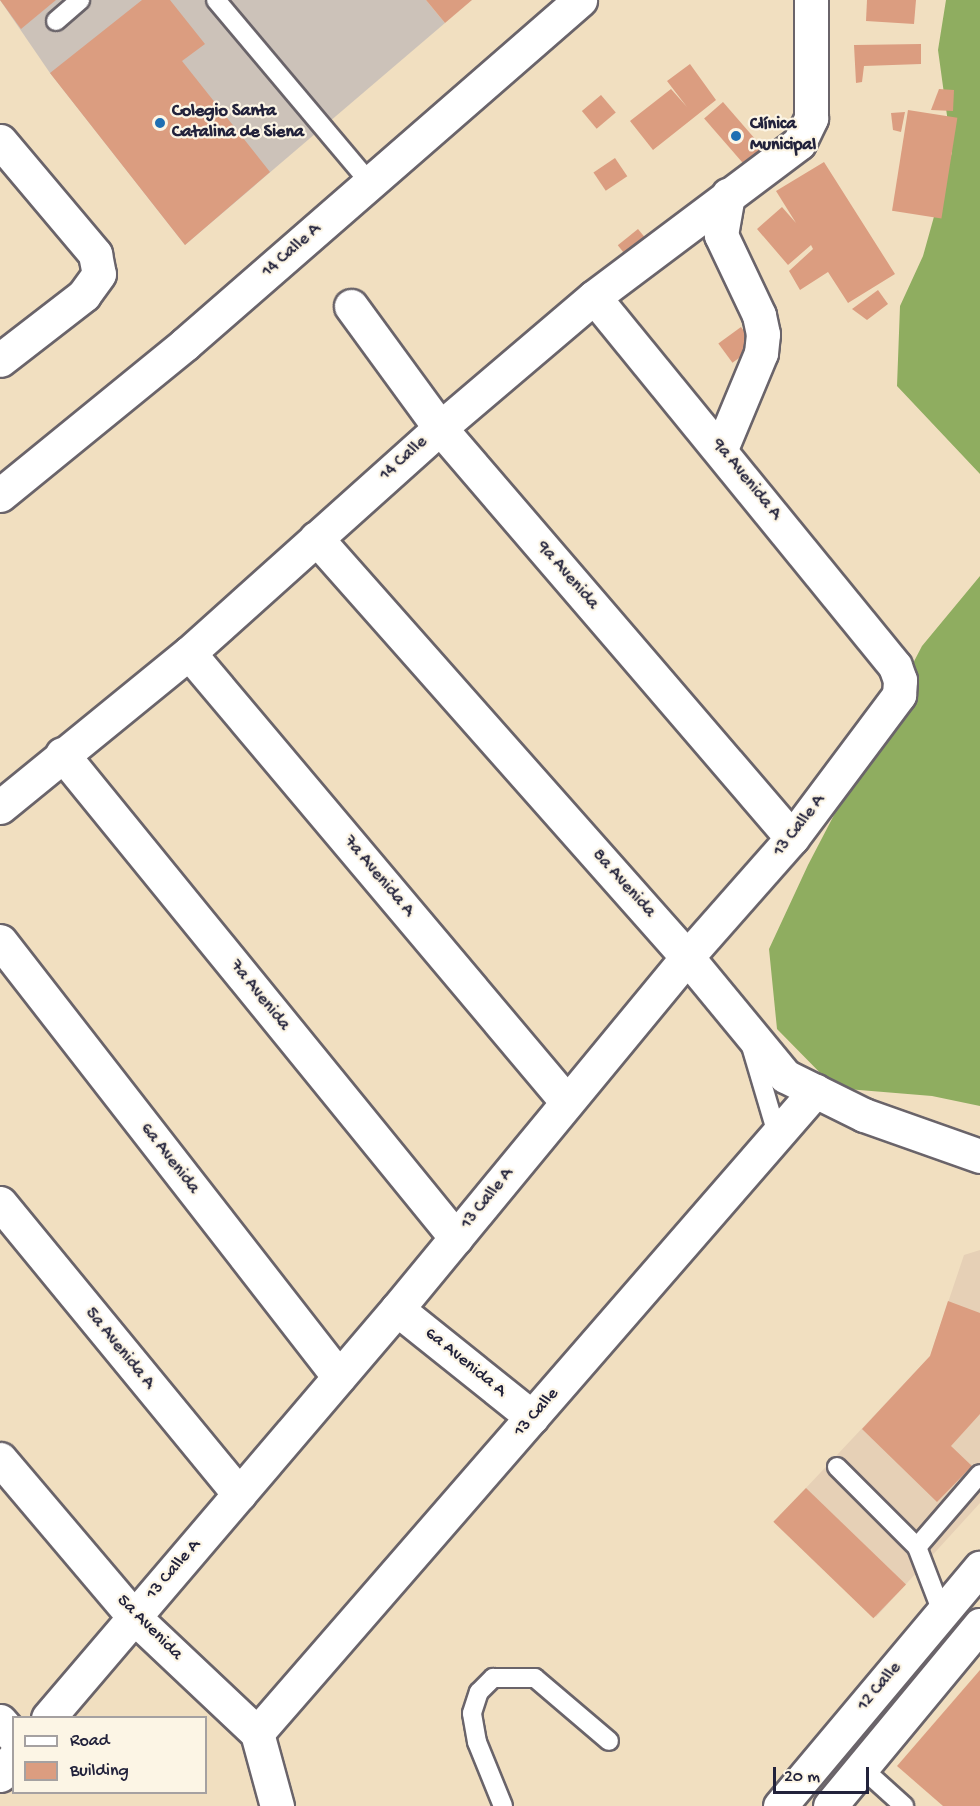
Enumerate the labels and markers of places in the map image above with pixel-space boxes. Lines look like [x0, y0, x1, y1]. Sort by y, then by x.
place label: Colegio Santa Catalina de Siena [172, 102, 304, 144]
place label: Clínica Municipal [750, 115, 816, 158]
marker: Colegio Santa Catalina de Siena [153, 116, 167, 130]
marker: Clínica Municipal [727, 127, 745, 145]

